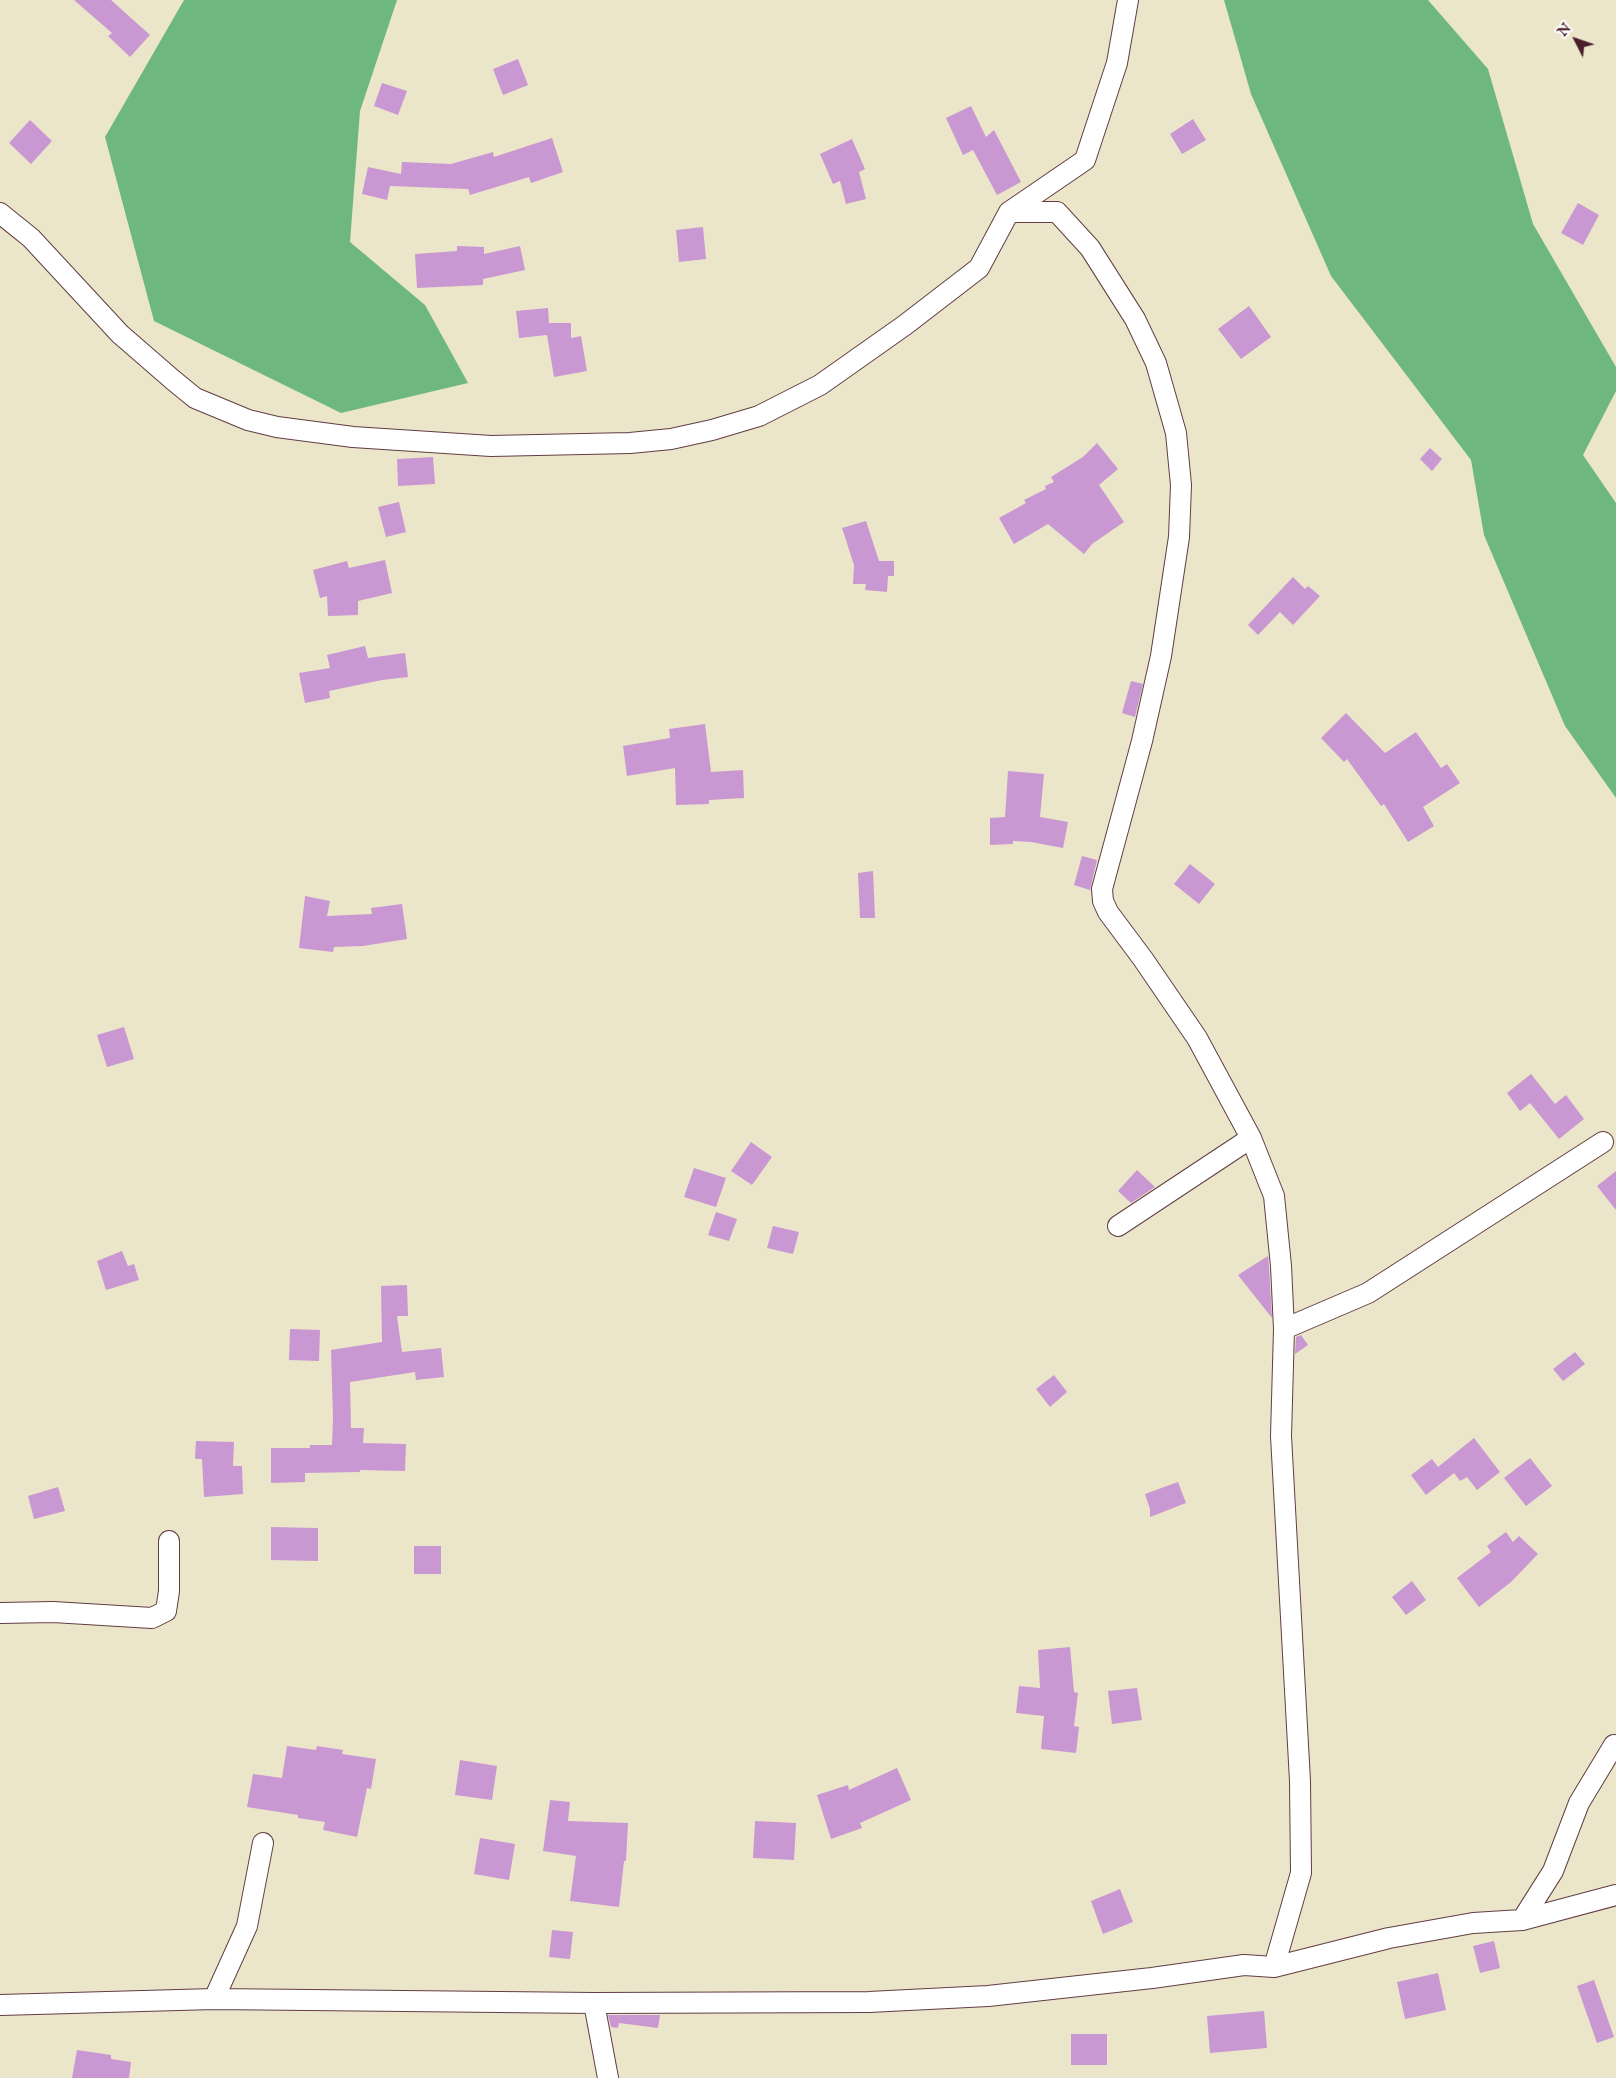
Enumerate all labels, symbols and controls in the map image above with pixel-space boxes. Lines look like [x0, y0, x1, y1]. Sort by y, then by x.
north arrow [1551, 15, 1601, 65]
text: N [1554, 20, 1575, 41]

